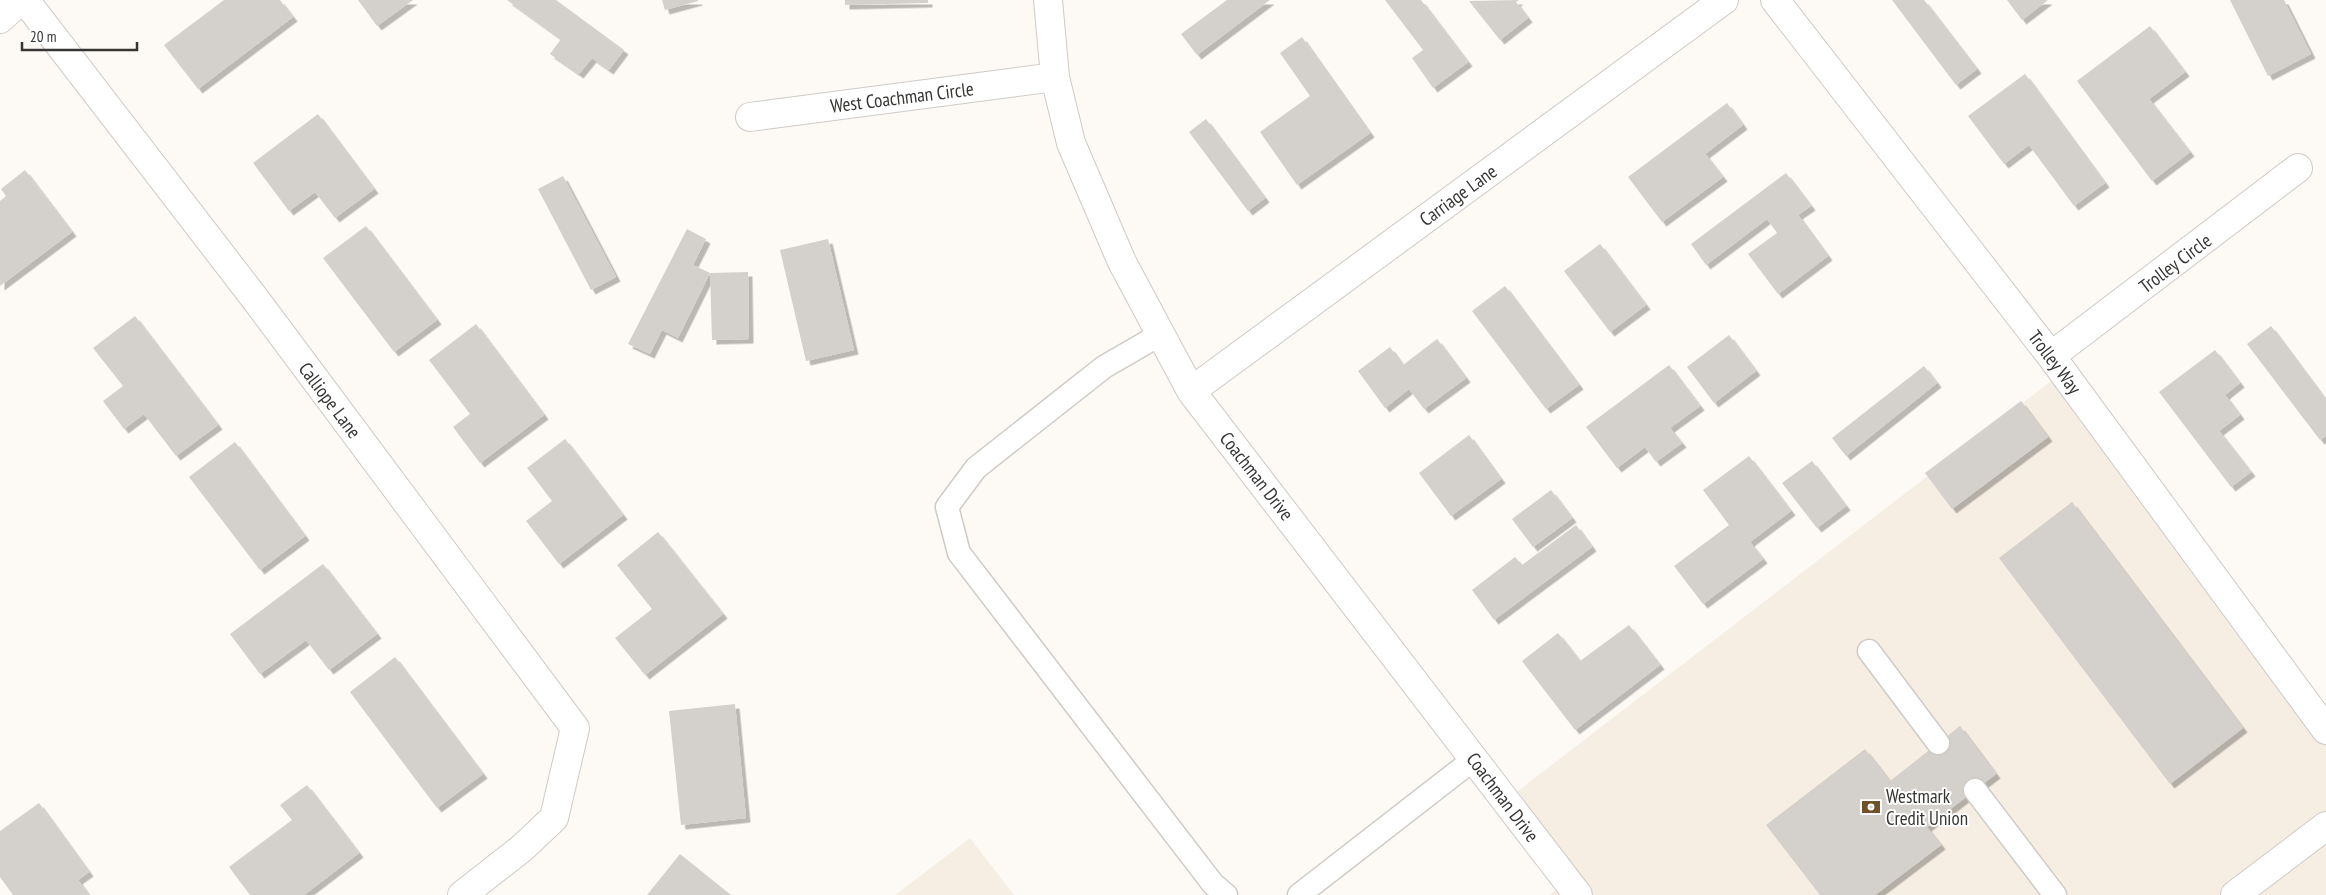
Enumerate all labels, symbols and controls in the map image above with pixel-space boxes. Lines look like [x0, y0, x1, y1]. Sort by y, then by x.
scale bar [22, 20, 138, 52]
text: 20 m [30, 27, 56, 46]
street label: West Coachman Circle [829, 76, 975, 118]
street label: Carriage Lane [1415, 159, 1501, 231]
street label: Trolley Circle [2134, 228, 2216, 298]
street label: Trolley Way [2023, 325, 2087, 399]
street label: Calliope Lane [294, 357, 366, 443]
street label: Coachman Drive [1215, 427, 1299, 525]
street label: Coachman Drive [1462, 747, 1545, 847]
place label: Westmark Credit Union [1886, 784, 1968, 830]
bank icon: Westmark Credit Union [1860, 796, 1882, 818]

